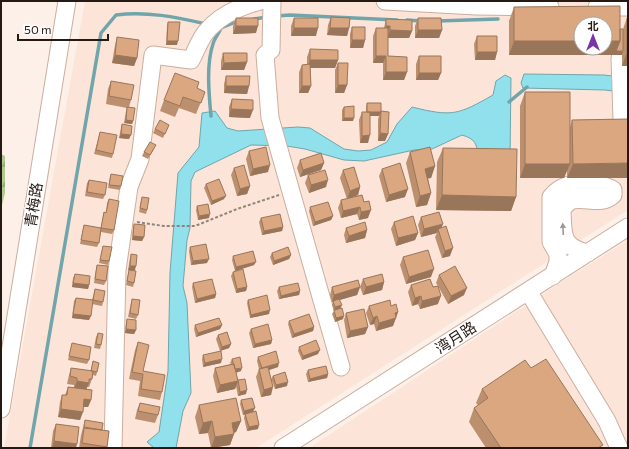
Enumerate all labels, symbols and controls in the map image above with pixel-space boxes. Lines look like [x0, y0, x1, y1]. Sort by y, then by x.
scale bar [18, 16, 108, 42]
north arrow [573, 16, 613, 56]
text: 北 [588, 19, 599, 32]
text: 50 m [24, 22, 52, 36]
street label: 青梅路 [21, 181, 45, 228]
one-way arrow [559, 223, 566, 235]
street label: 湾月路 [432, 317, 479, 357]

